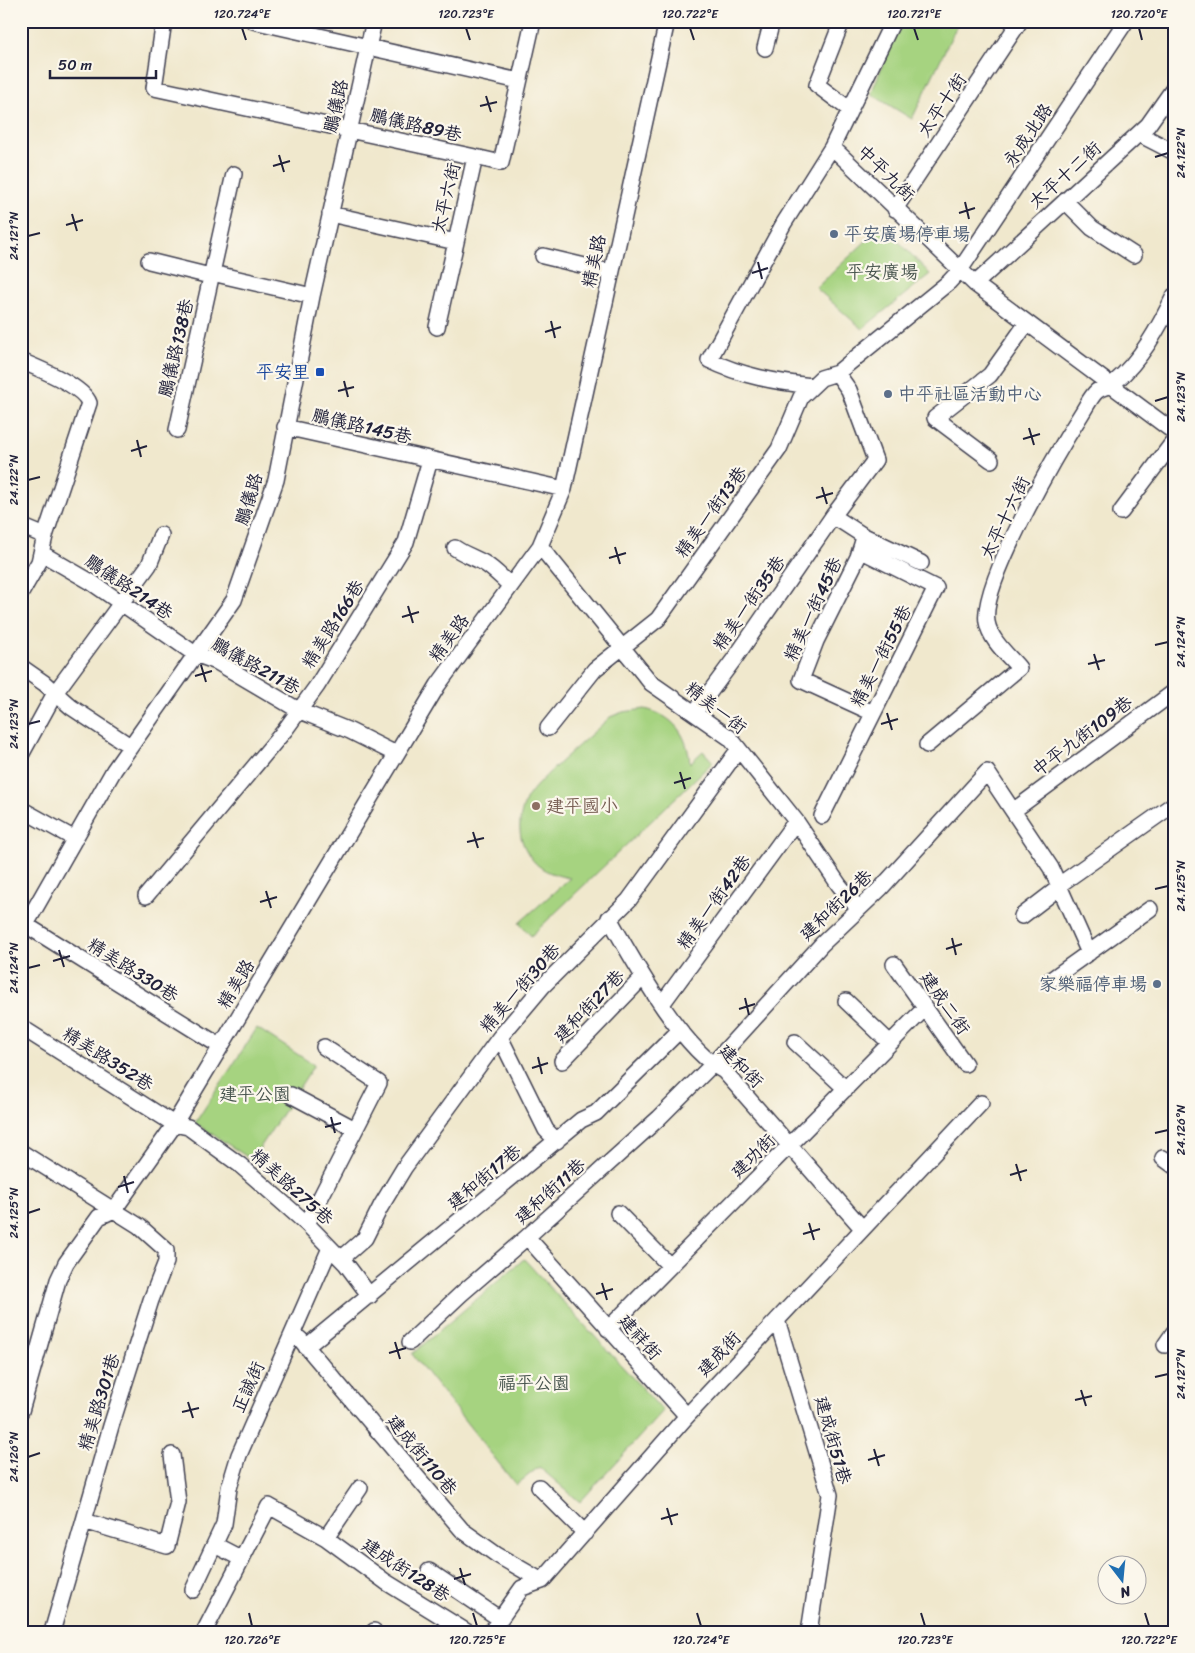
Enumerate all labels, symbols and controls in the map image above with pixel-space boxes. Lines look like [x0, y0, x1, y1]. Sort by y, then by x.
text: 120.724°E [214, 3, 272, 25]
text: 120.723°E [438, 3, 495, 25]
text: 120.722°E [662, 3, 719, 25]
text: 120.721°E [887, 3, 942, 25]
text: 120.720°E [1111, 3, 1169, 25]
scale bar [50, 48, 156, 80]
text: 50 m [58, 52, 93, 78]
street label: 太平十街 [909, 66, 975, 144]
street label: 鵬儀路 [314, 76, 358, 136]
street label: 永成北路 [995, 96, 1061, 174]
street label: 鵬儀路89巷 [367, 99, 465, 151]
text: 24.122°N [1170, 127, 1192, 178]
street label: 太平十二街 [1021, 133, 1109, 217]
street label: 中平九街 [849, 136, 923, 210]
street label: 太平六街 [422, 159, 470, 237]
text: 24.121°N [3, 211, 25, 260]
place label: 平安廣場停車場 [844, 218, 970, 250]
marker: 平安廣場停車場 [828, 228, 840, 240]
street label: 精美路 [573, 231, 615, 291]
park label: 平安廣場 [846, 256, 918, 288]
street label: 鵬儀路138巷 [149, 295, 203, 401]
place label: 平安里 [256, 356, 310, 388]
marker: 平安里 [314, 366, 326, 378]
text: 24.123°N [1170, 371, 1192, 422]
place label: 中平社區活動中心 [898, 378, 1042, 410]
marker: 中平社區活動中心 [882, 388, 894, 400]
street label: 鵬儀路145巷 [309, 399, 415, 453]
text: 24.122°N [3, 454, 25, 505]
street label: 精美一街13巷 [666, 459, 756, 565]
street label: 鵬儀路 [226, 469, 272, 529]
street label: 太平十六街 [971, 471, 1039, 565]
street label: 鵬儀路214巷 [78, 545, 180, 629]
street label: 精美一街35巷 [704, 548, 794, 658]
street label: 精美一街45巷 [775, 551, 851, 667]
street label: 精美路166巷 [293, 573, 373, 675]
street label: 精美一街55巷 [841, 599, 921, 713]
street label: 精美路 [420, 607, 478, 669]
text: 24.124°N [1170, 616, 1192, 668]
street label: 鵬儀路211巷 [205, 628, 307, 704]
street label: 精美一街 [678, 673, 754, 743]
street label: 中平九街109巷 [1024, 687, 1140, 785]
text: 24.123°N [3, 698, 25, 749]
place label: 建平國小 [546, 790, 618, 822]
marker: 建平國小 [530, 800, 542, 812]
street label: 精美一街42巷 [668, 847, 760, 957]
text: 24.125°N [1170, 860, 1192, 911]
street label: 建和街26巷 [792, 861, 880, 949]
street label: 精美路330巷 [81, 929, 185, 1011]
street label: 精美一街30巷 [471, 936, 569, 1040]
text: 24.124°N [3, 942, 25, 994]
street label: 精美路 [208, 953, 264, 1015]
street label: 建和街27巷 [545, 962, 633, 1050]
street label: 建成二街 [911, 964, 979, 1042]
place label: 家樂福停車場 [1039, 968, 1147, 1000]
marker: 家樂福停車場 [1151, 978, 1163, 990]
street label: 精美路352巷 [56, 1018, 160, 1100]
street label: 建和街 [710, 1036, 772, 1096]
park label: 建平公園 [219, 1078, 291, 1110]
text: 24.126°N [1170, 1104, 1192, 1155]
street label: 建功街 [723, 1126, 783, 1186]
street label: 建和街17巷 [439, 1136, 529, 1218]
street label: 精美路275巷 [243, 1140, 341, 1234]
street label: 建和街11巷 [507, 1150, 593, 1232]
text: 24.125°N [3, 1187, 25, 1238]
street label: 建祥街 [610, 1306, 670, 1368]
street label: 建成街 [689, 1323, 749, 1385]
text: 24.127°N [1170, 1348, 1192, 1399]
street label: 精美路301巷 [69, 1349, 129, 1455]
street label: 正誠街 [222, 1356, 274, 1418]
park label: 福平公園 [498, 1367, 570, 1399]
street label: 建成街51巷 [805, 1392, 861, 1488]
street label: 建成街110巷 [378, 1407, 466, 1503]
text: 24.126°N [3, 1431, 25, 1482]
street label: 建成街128巷 [355, 1529, 457, 1611]
north arrow [1098, 1556, 1148, 1606]
text: N [1117, 1578, 1135, 1605]
text: 120.726°E [224, 1629, 281, 1651]
text: 120.725°E [449, 1629, 506, 1651]
text: 120.724°E [673, 1629, 731, 1651]
text: 120.723°E [897, 1629, 954, 1651]
text: 120.722°E [1121, 1629, 1178, 1651]

